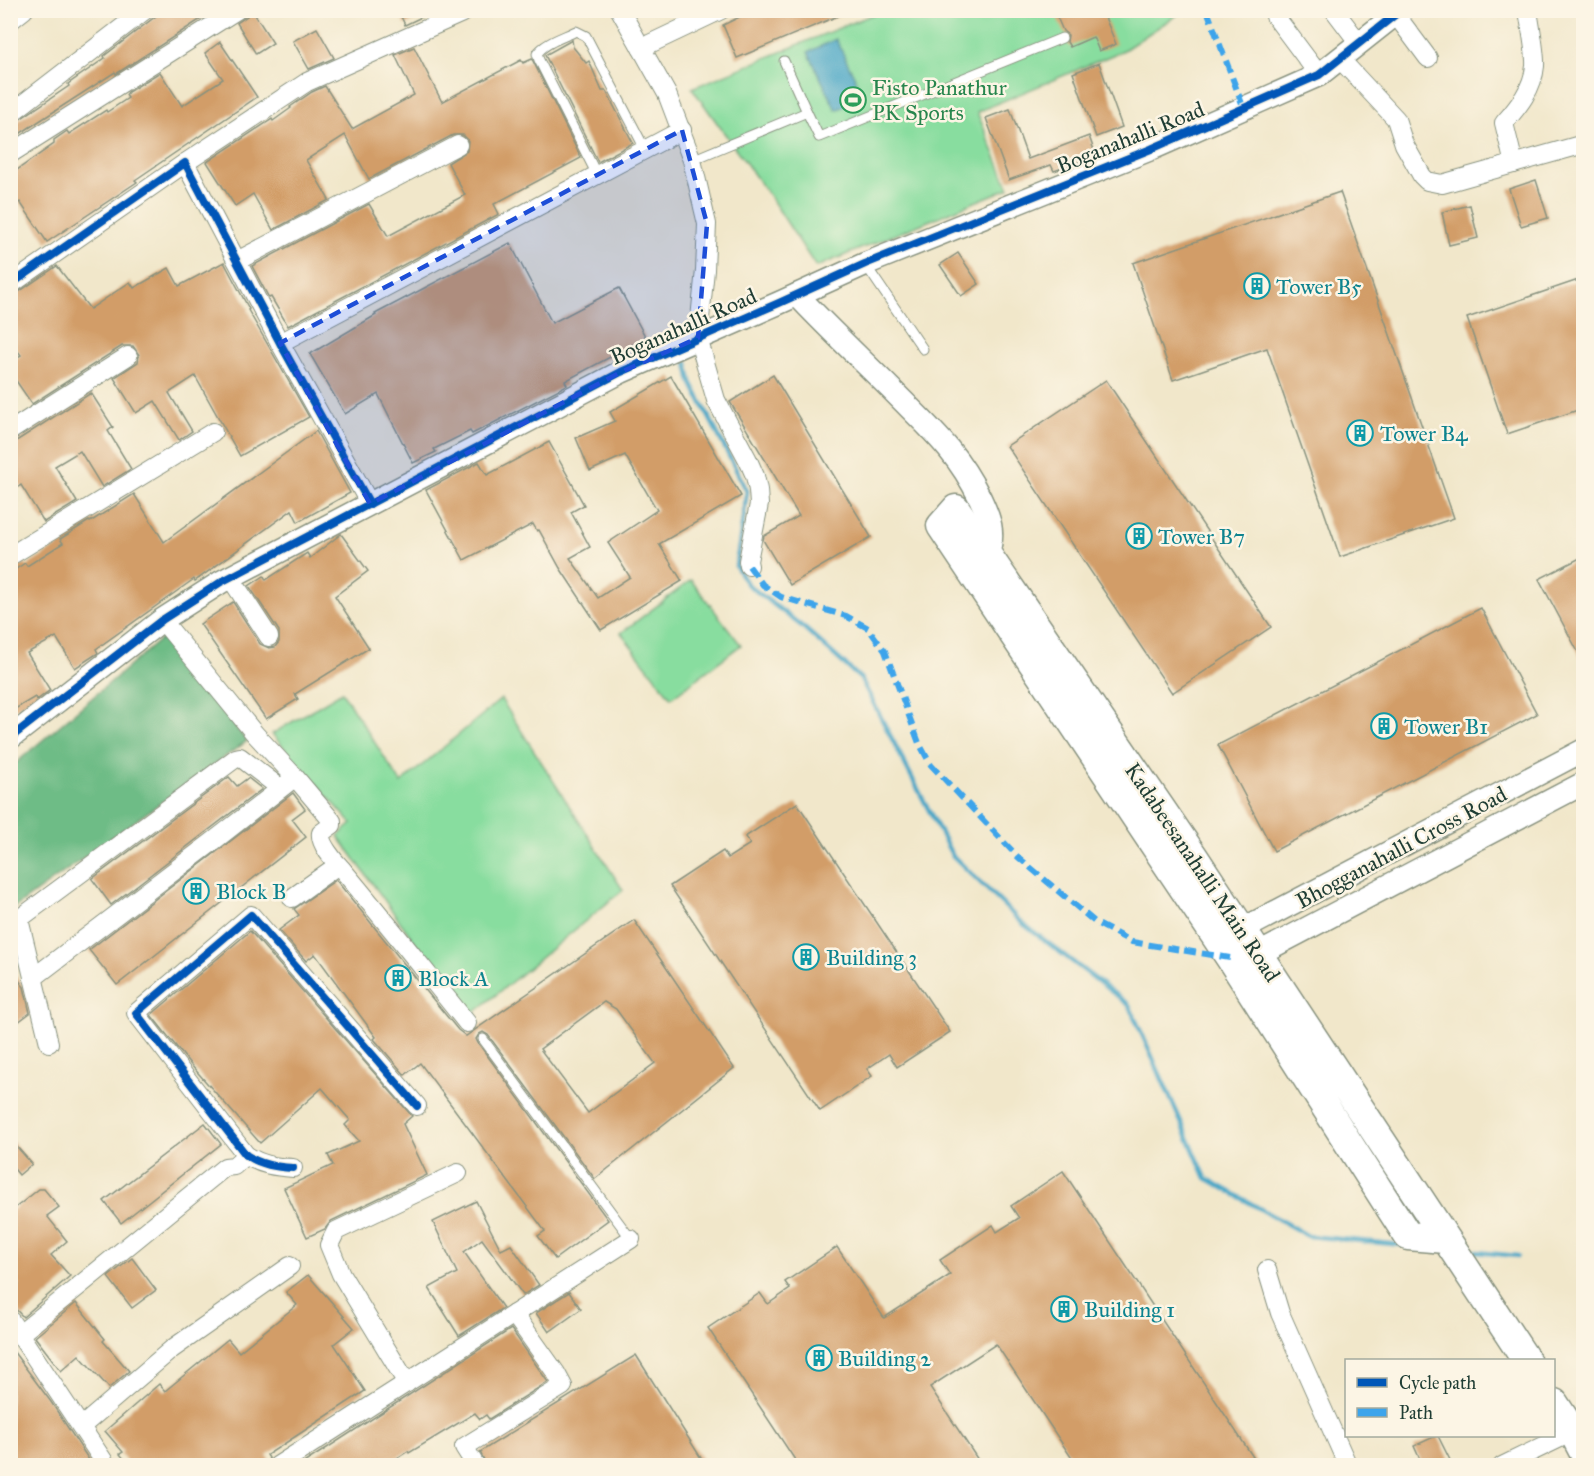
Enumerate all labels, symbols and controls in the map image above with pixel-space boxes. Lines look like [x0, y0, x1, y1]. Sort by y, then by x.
place label: Fisto Panathur PK Sports [872, 74, 1008, 126]
sports icon: Fisto Panathur PK Sports [838, 85, 868, 115]
street label: Boganahalli Road [1052, 95, 1208, 180]
building icon: Tower B5 [1242, 271, 1272, 301]
place label: Tower B5 [1276, 273, 1362, 300]
street label: Boganahalli Road [606, 282, 761, 371]
building icon: Tower B4 [1345, 418, 1375, 448]
place label: Tower B4 [1380, 420, 1468, 447]
building icon: Tower B7 [1124, 521, 1154, 551]
place label: Tower B7 [1158, 523, 1245, 550]
building icon: Tower B1 [1369, 711, 1399, 741]
place label: Tower B1 [1404, 713, 1488, 740]
street label: Kadabeesanahalli Main Road [1119, 758, 1286, 987]
street label: Bhogganahalli Cross Road [1291, 780, 1511, 915]
building icon: Block B [181, 876, 211, 906]
place label: Block B [216, 878, 286, 905]
building icon: Building 3 [791, 942, 821, 972]
place label: Building 3 [826, 944, 917, 971]
building icon: Block A [383, 963, 413, 993]
place label: Block A [418, 965, 489, 992]
building icon: Building 1 [1049, 1294, 1079, 1324]
place label: Building 1 [1084, 1296, 1175, 1323]
building icon: Building 2 [804, 1343, 834, 1373]
place label: Building 2 [838, 1345, 931, 1372]
legend [1345, 1359, 1555, 1437]
text: Cycle path [1399, 1372, 1476, 1394]
text: Path [1399, 1402, 1433, 1424]

